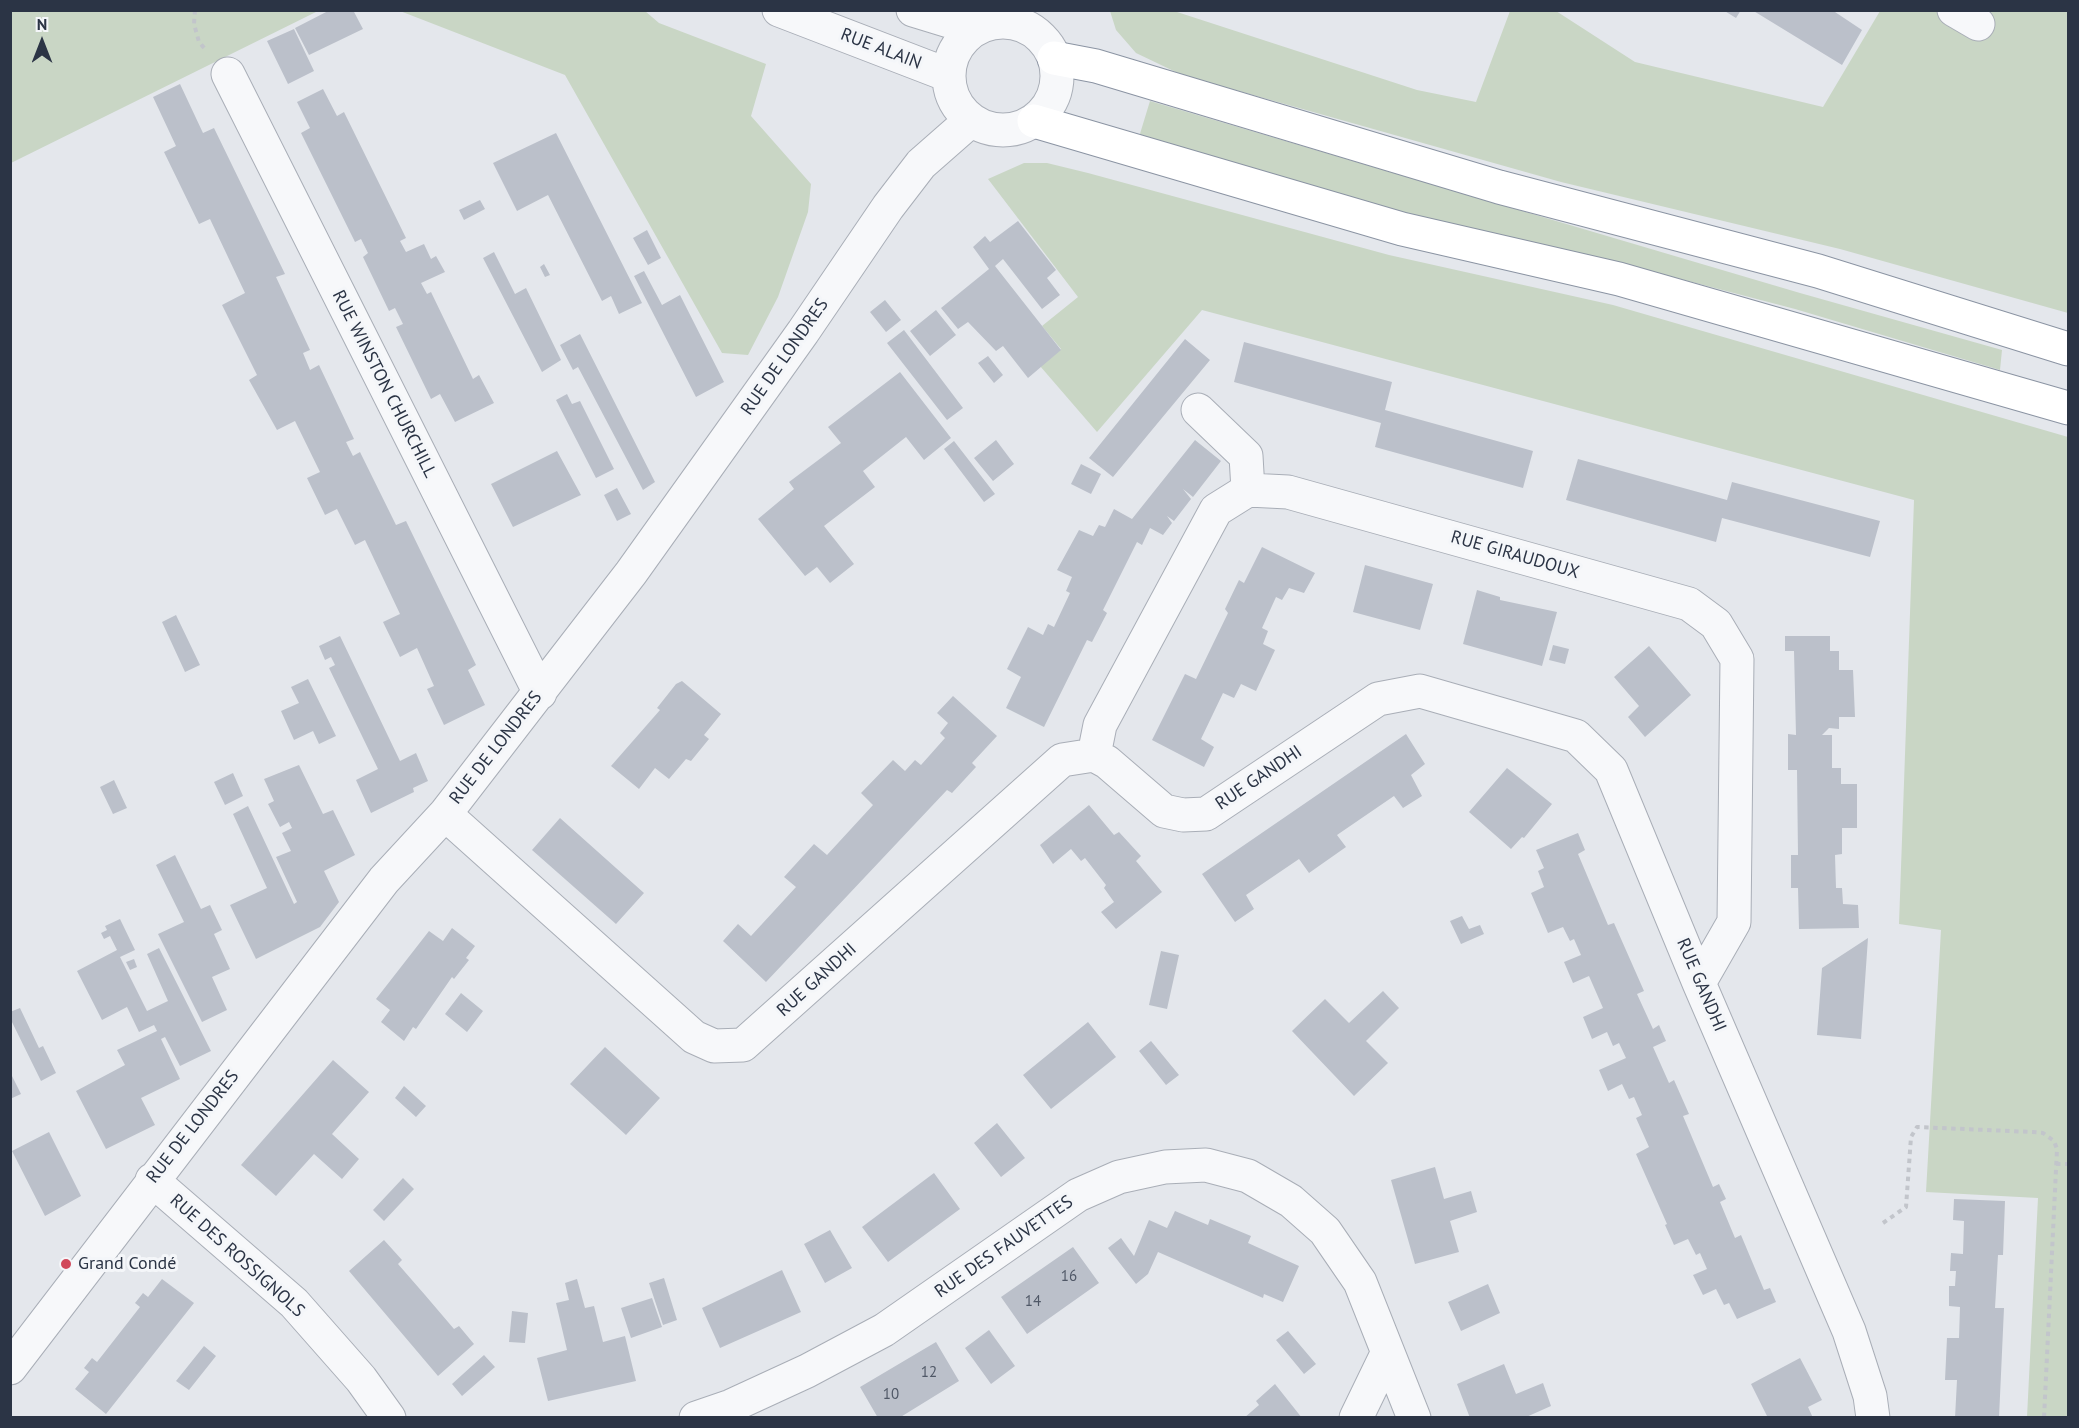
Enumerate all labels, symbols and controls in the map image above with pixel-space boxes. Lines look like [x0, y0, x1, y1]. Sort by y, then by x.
north arrow [12, 12, 72, 72]
text: N [37, 14, 47, 34]
street label: RUE ALAIN [838, 24, 924, 74]
street label: RUE WINSTON CHURCHILL [327, 287, 441, 481]
street label: RUE DE LONDRES [737, 295, 833, 419]
street label: RUE GIRAUDOUX [1448, 526, 1582, 584]
street label: RUE DE LONDRES [445, 687, 547, 809]
street label: RUE GANDHI [1212, 741, 1306, 815]
street label: RUE GANDHI [1672, 935, 1730, 1035]
street label: RUE GANDHI [773, 939, 861, 1021]
street label: RUE DE LONDRES [142, 1066, 244, 1188]
street label: RUE DES ROSSIGNOLS [165, 1190, 309, 1322]
street label: RUE DES FAUVETTES [931, 1191, 1077, 1303]
place label: Grand Condé [78, 1253, 176, 1275]
marker: Grand Condé [59, 1257, 73, 1271]
house number: 16 [1061, 1268, 1077, 1286]
house number: 14 [1025, 1293, 1041, 1311]
house number: 12 [921, 1364, 937, 1382]
house number: 10 [883, 1386, 899, 1404]

